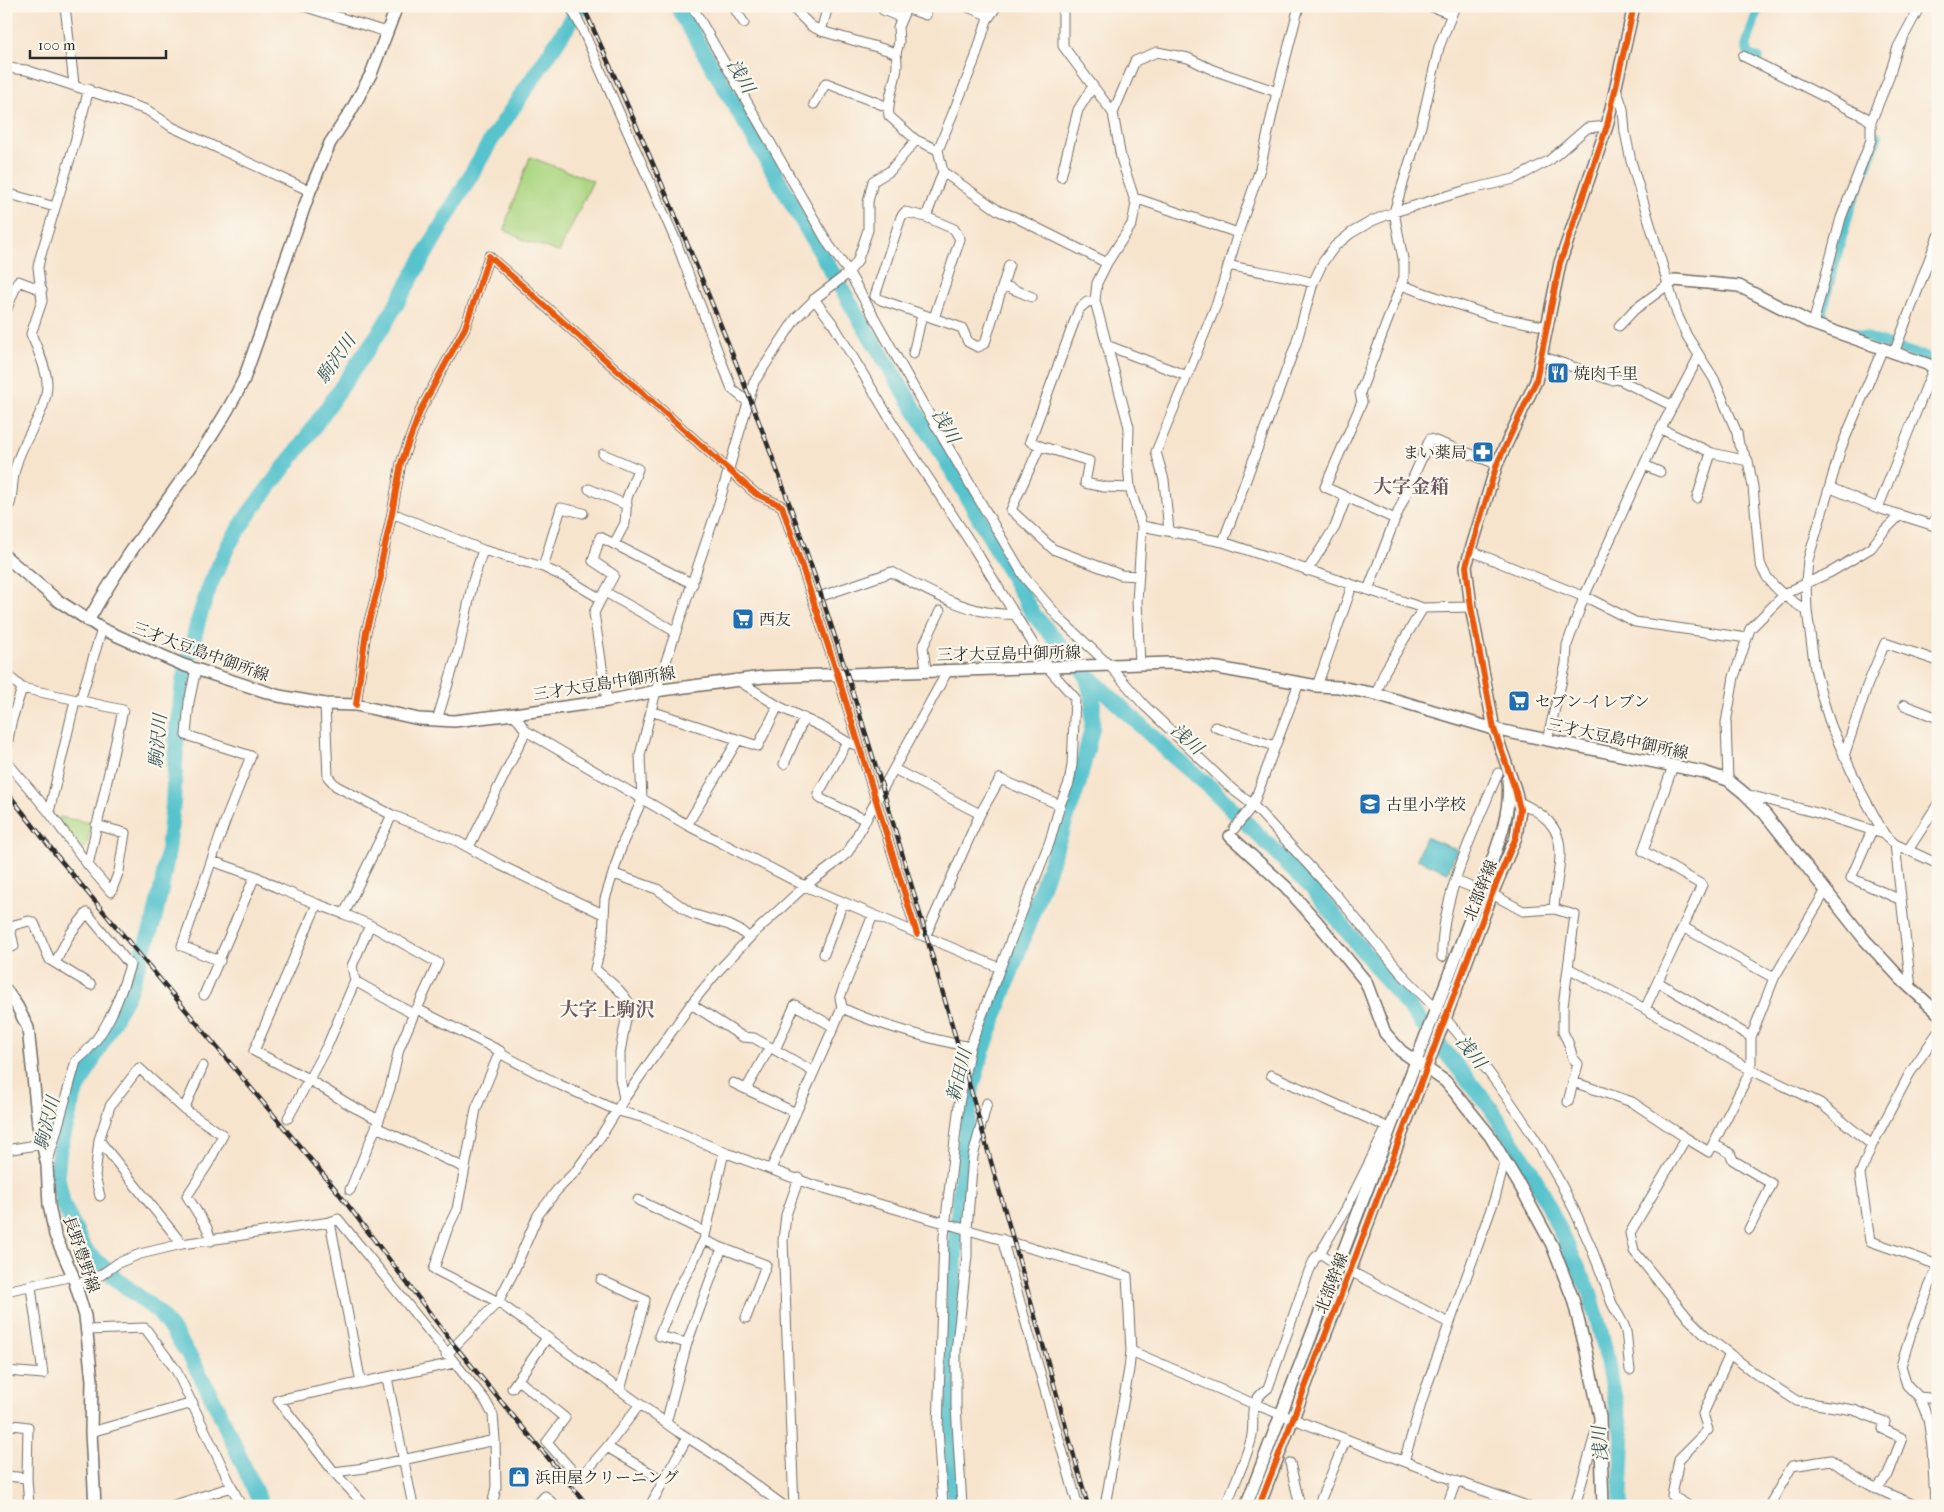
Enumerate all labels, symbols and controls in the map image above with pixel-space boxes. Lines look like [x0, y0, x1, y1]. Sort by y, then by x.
scale bar [30, 28, 166, 60]
text: 100 m [38, 36, 76, 54]
water label: 浅川 [722, 55, 760, 99]
water label: 駒沢川 [312, 330, 362, 387]
restaurant icon: 焼肉千里 [1546, 361, 1570, 385]
place label: 焼肉千里 [1574, 364, 1638, 383]
water label: 浅川 [927, 405, 965, 449]
pharmacy icon: まい薬局 [1471, 440, 1495, 464]
place label: まい薬局 [1403, 443, 1467, 462]
district label: 大字金箱 [1373, 476, 1449, 498]
supermarket icon: 西友 [731, 607, 755, 631]
place label: 西友 [759, 610, 791, 629]
street label: 三才大豆島中御所線 [130, 618, 272, 685]
street label: 三才大豆島中御所線 [937, 643, 1081, 664]
street label: 三才大豆島中御所線 [531, 663, 677, 704]
supermarket icon: セブン-イレブン [1507, 689, 1531, 713]
place label: セブン-イレブン [1535, 692, 1650, 711]
water label: 駒沢川 [146, 711, 171, 769]
street label: 三才大豆島中御所線 [1545, 714, 1690, 763]
water label: 浅川 [1166, 720, 1209, 761]
school or university icon: 古里小学校 [1358, 792, 1382, 816]
place label: 古里小学校 [1386, 795, 1466, 814]
street label: 北部幹線 [1460, 857, 1501, 923]
district label: 大字上駒沢 [559, 999, 655, 1021]
water label: 浅川 [1451, 1032, 1491, 1074]
water label: 新田川 [943, 1044, 977, 1104]
water label: 駒沢川 [31, 1092, 65, 1152]
street label: 長野豊野線 [60, 1213, 104, 1295]
street label: 北部幹線 [1311, 1250, 1352, 1316]
water label: 浅川 [1589, 1423, 1612, 1463]
shop icon: 浜田屋クリーニング [507, 1465, 531, 1489]
place label: 浜田屋クリーニング [535, 1468, 679, 1487]

